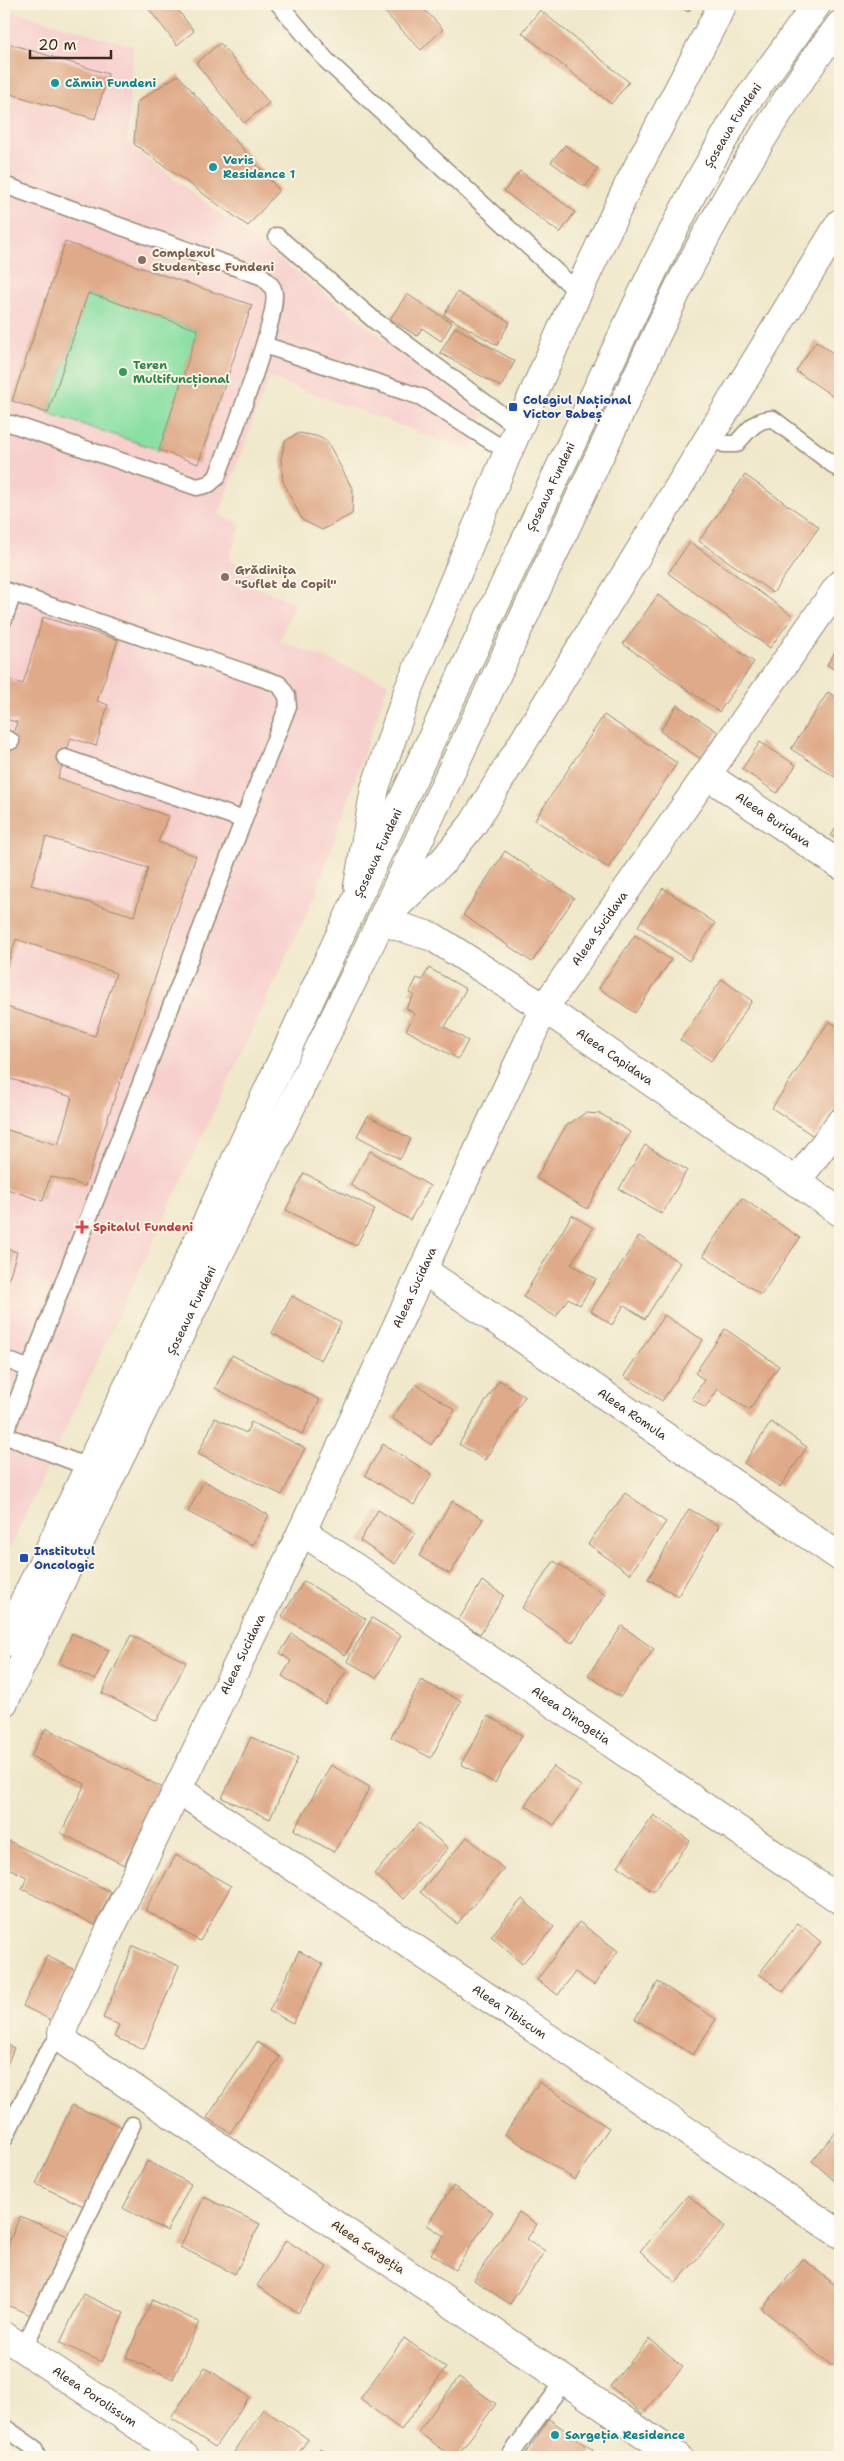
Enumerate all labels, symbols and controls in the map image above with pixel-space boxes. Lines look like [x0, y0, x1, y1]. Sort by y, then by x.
scale bar [30, 28, 111, 60]
text: 20 m [38, 35, 77, 55]
place label: Cămin Fundeni [65, 75, 157, 91]
marker: Cămin Fundeni [49, 77, 61, 89]
street label: Șoseaua Fundeni [701, 80, 765, 171]
place label: Veris Residence 1 [223, 152, 295, 182]
marker: Veris Residence 1 [207, 161, 219, 173]
place label: Complexul Studențesc Fundeni [152, 245, 274, 276]
marker: Complexul Studențesc Fundeni [136, 254, 148, 266]
place label: Teren Multifuncțional [133, 357, 230, 388]
marker: Teren Multifuncțional [117, 366, 129, 378]
place label: Colegiul Național Victor Babeș [523, 392, 631, 423]
marker: Colegiul Național Victor Babeș [507, 401, 519, 413]
street label: Șoseaua Fundeni [523, 440, 579, 534]
place label: Grădinița "Suflet de Copil" [235, 562, 337, 592]
marker: Grădinița "Suflet de Copil" [219, 571, 231, 583]
street label: Aleea Buridava [732, 789, 815, 851]
street label: Șoseaua Fundeni [350, 806, 406, 901]
street label: Aleea Sucidava [568, 887, 632, 969]
street label: Aleea Capidava [573, 1025, 657, 1089]
place label: Spitalul Fundeni [93, 1219, 194, 1235]
marker: Spitalul Fundeni [75, 1220, 89, 1234]
street label: Aleea Sucidava [389, 1244, 441, 1331]
street label: Șoseaua Fundeni [163, 1263, 220, 1358]
street label: Aleea Romula [594, 1385, 670, 1444]
place label: Institutul Oncologic [34, 1543, 95, 1573]
marker: Institutul Oncologic [18, 1552, 30, 1564]
street label: Aleea Sucidava [216, 1611, 269, 1697]
street label: Aleea Dinogetia [528, 1683, 614, 1748]
street label: Aleea Tibiscum [469, 1981, 550, 2043]
street label: Aleea Sargeția [328, 2216, 408, 2278]
street label: Aleea Porolissum [49, 2363, 140, 2431]
place label: Sargeția Residence [565, 2427, 685, 2444]
marker: Sargeția Residence [549, 2429, 561, 2441]

